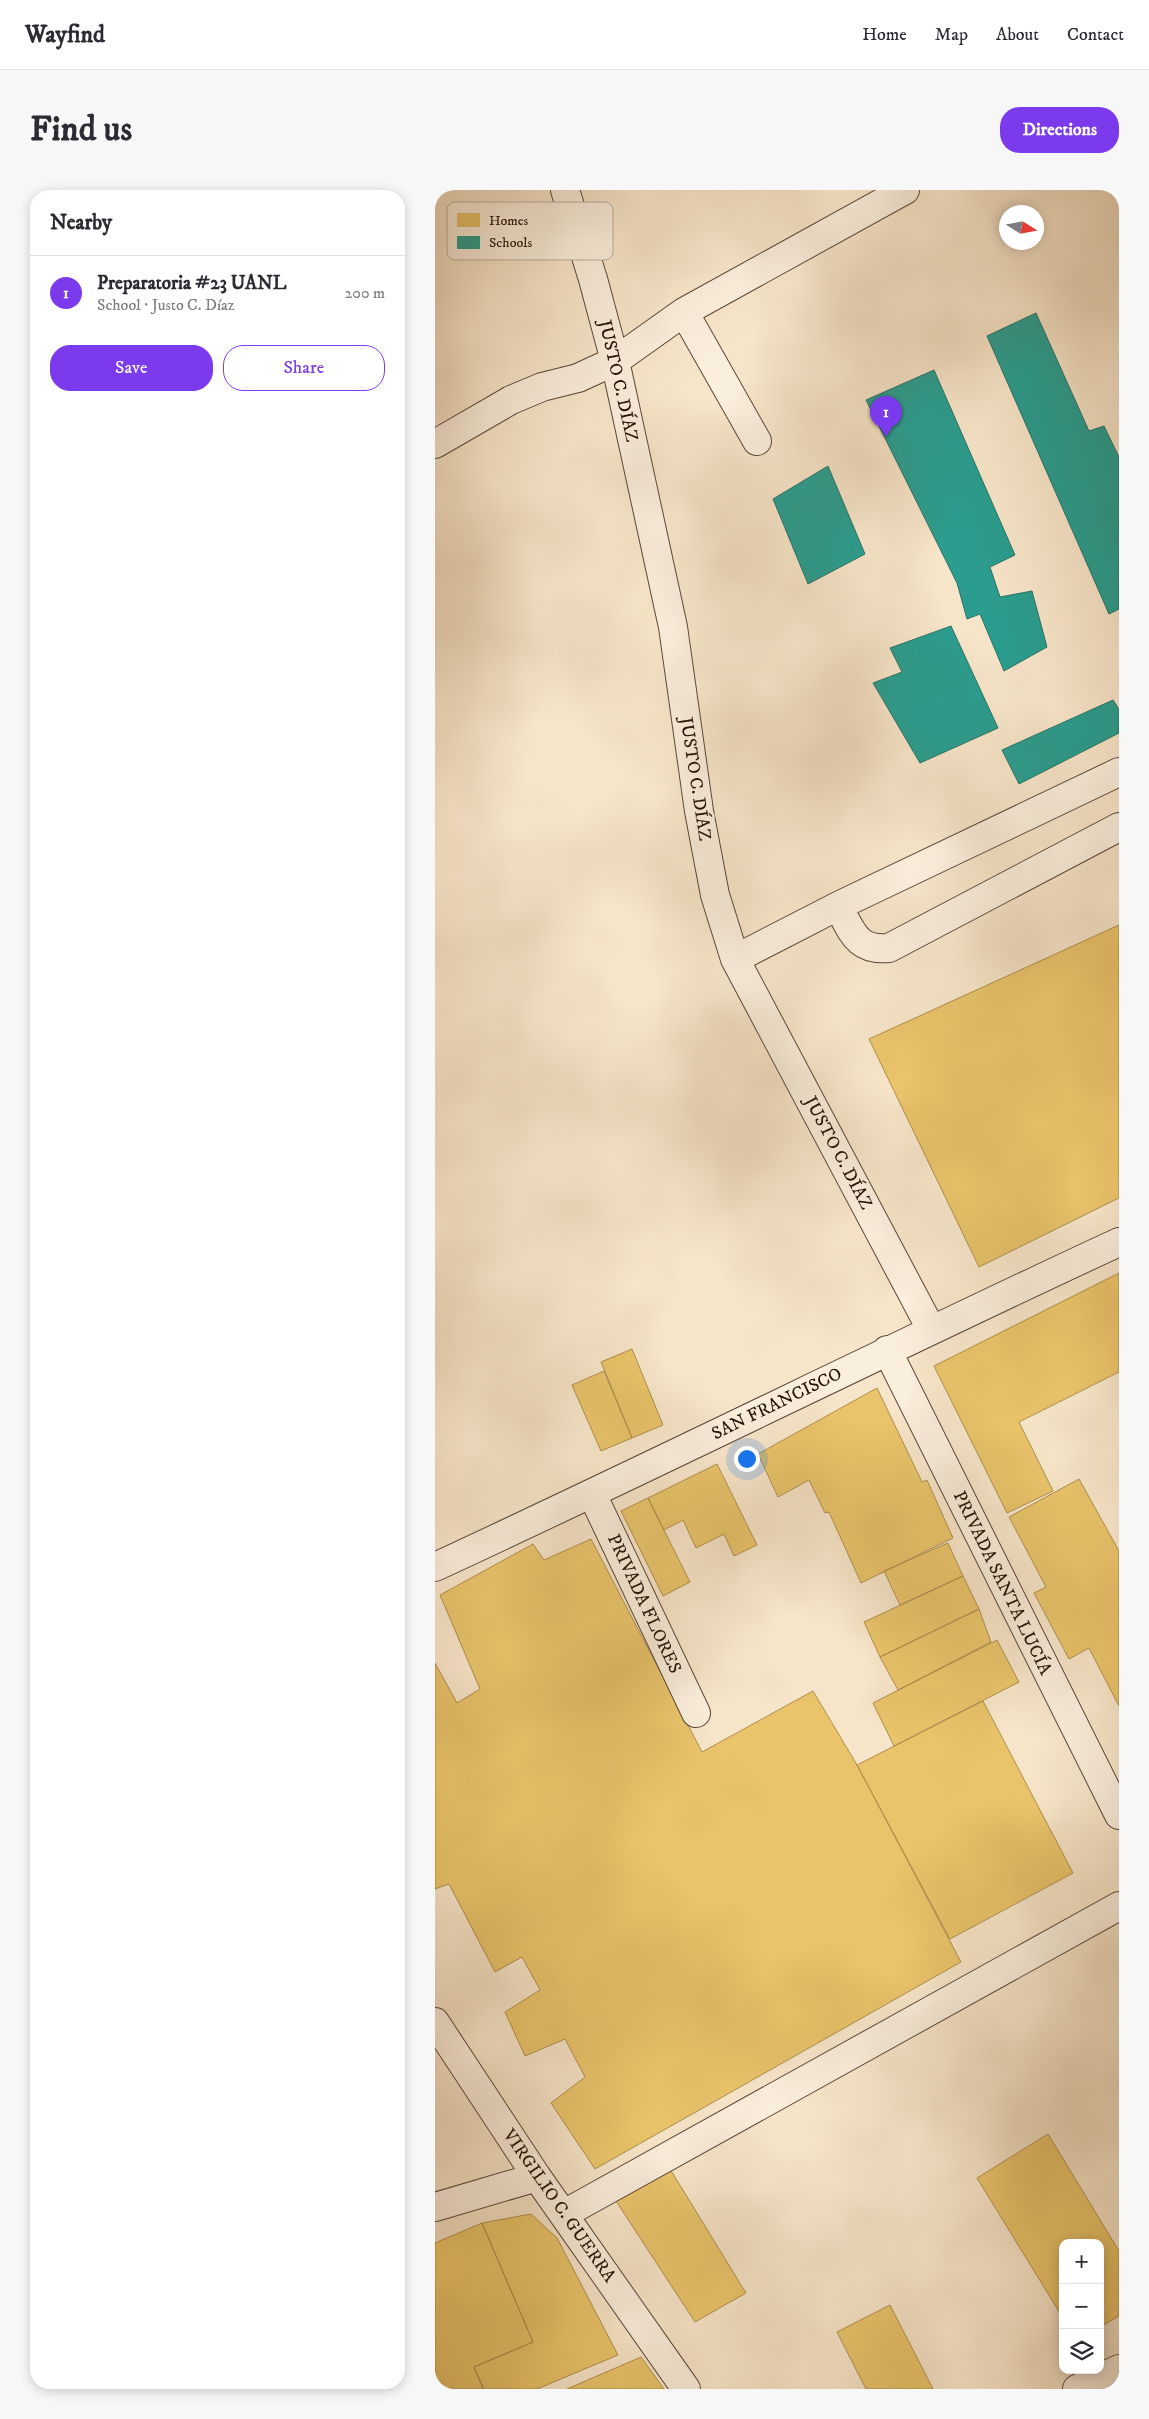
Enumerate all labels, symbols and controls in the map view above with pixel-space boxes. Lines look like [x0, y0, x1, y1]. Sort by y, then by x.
text: Wayfind [25, 20, 105, 50]
text: Home [862, 24, 907, 46]
text: Map [935, 24, 968, 46]
text: About [996, 24, 1039, 46]
text: Contact [1067, 24, 1124, 46]
button: Directions [1000, 107, 1119, 153]
text: Find us [30, 108, 132, 152]
legend [447, 202, 613, 260]
north arrow [999, 205, 1044, 250]
text: Nearby [50, 210, 112, 236]
text: Homes [489, 212, 529, 230]
text: Schools [489, 234, 532, 252]
text: Preparatoria #23 UANL [97, 272, 286, 295]
text: 1 [63, 283, 69, 303]
text: 200 m [344, 283, 385, 303]
text: School · Justo C. Díaz [97, 295, 235, 315]
street label: JUSTO C. DÍAZ [593, 316, 644, 445]
button: Save [50, 345, 213, 391]
button: Share [223, 345, 385, 391]
pin: 1 [870, 396, 902, 437]
street label: JUSTO C. DÍAZ [674, 714, 717, 843]
street label: JUSTO C. DÍAZ [798, 1091, 878, 1214]
street label: SAN FRANCISCO [708, 1363, 846, 1445]
your location [734, 1446, 760, 1472]
street label: PRIVADA SANTA LUCÍA [948, 1487, 1057, 1679]
street label: PRIVADA FLORES [602, 1531, 686, 1677]
street label: VIRGILIO C. GUERRA [497, 2124, 621, 2287]
map controls [1059, 2239, 1104, 2374]
button: + [1059, 2239, 1104, 2284]
button: − [1059, 2284, 1104, 2329]
button: layers [1059, 2329, 1104, 2374]

